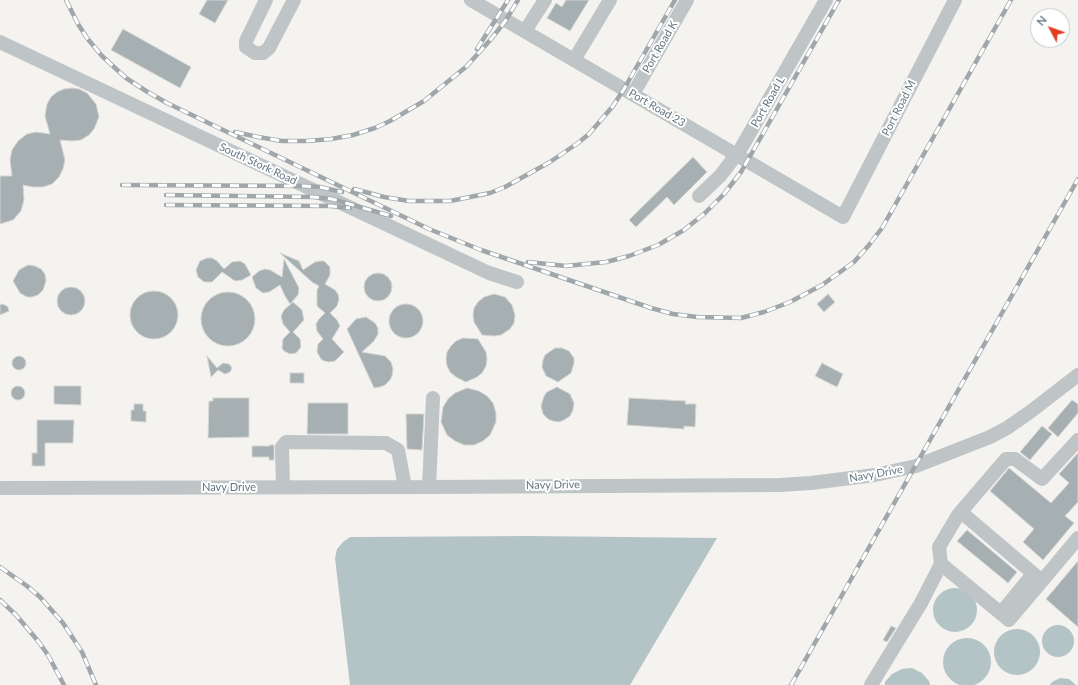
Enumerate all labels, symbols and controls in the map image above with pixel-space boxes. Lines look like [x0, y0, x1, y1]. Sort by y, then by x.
north arrow [1030, 8, 1070, 48]
text: N [1034, 13, 1049, 28]
street label: Port Road K [640, 19, 680, 75]
street label: Port Road L [748, 74, 788, 130]
street label: Port Road M [879, 78, 919, 138]
street label: Port Road 23 [626, 86, 688, 130]
street label: South Stork Road [217, 140, 299, 188]
street label: Navy Drive [848, 463, 904, 485]
street label: Navy Drive [526, 478, 580, 492]
street label: Navy Drive [202, 480, 256, 494]

